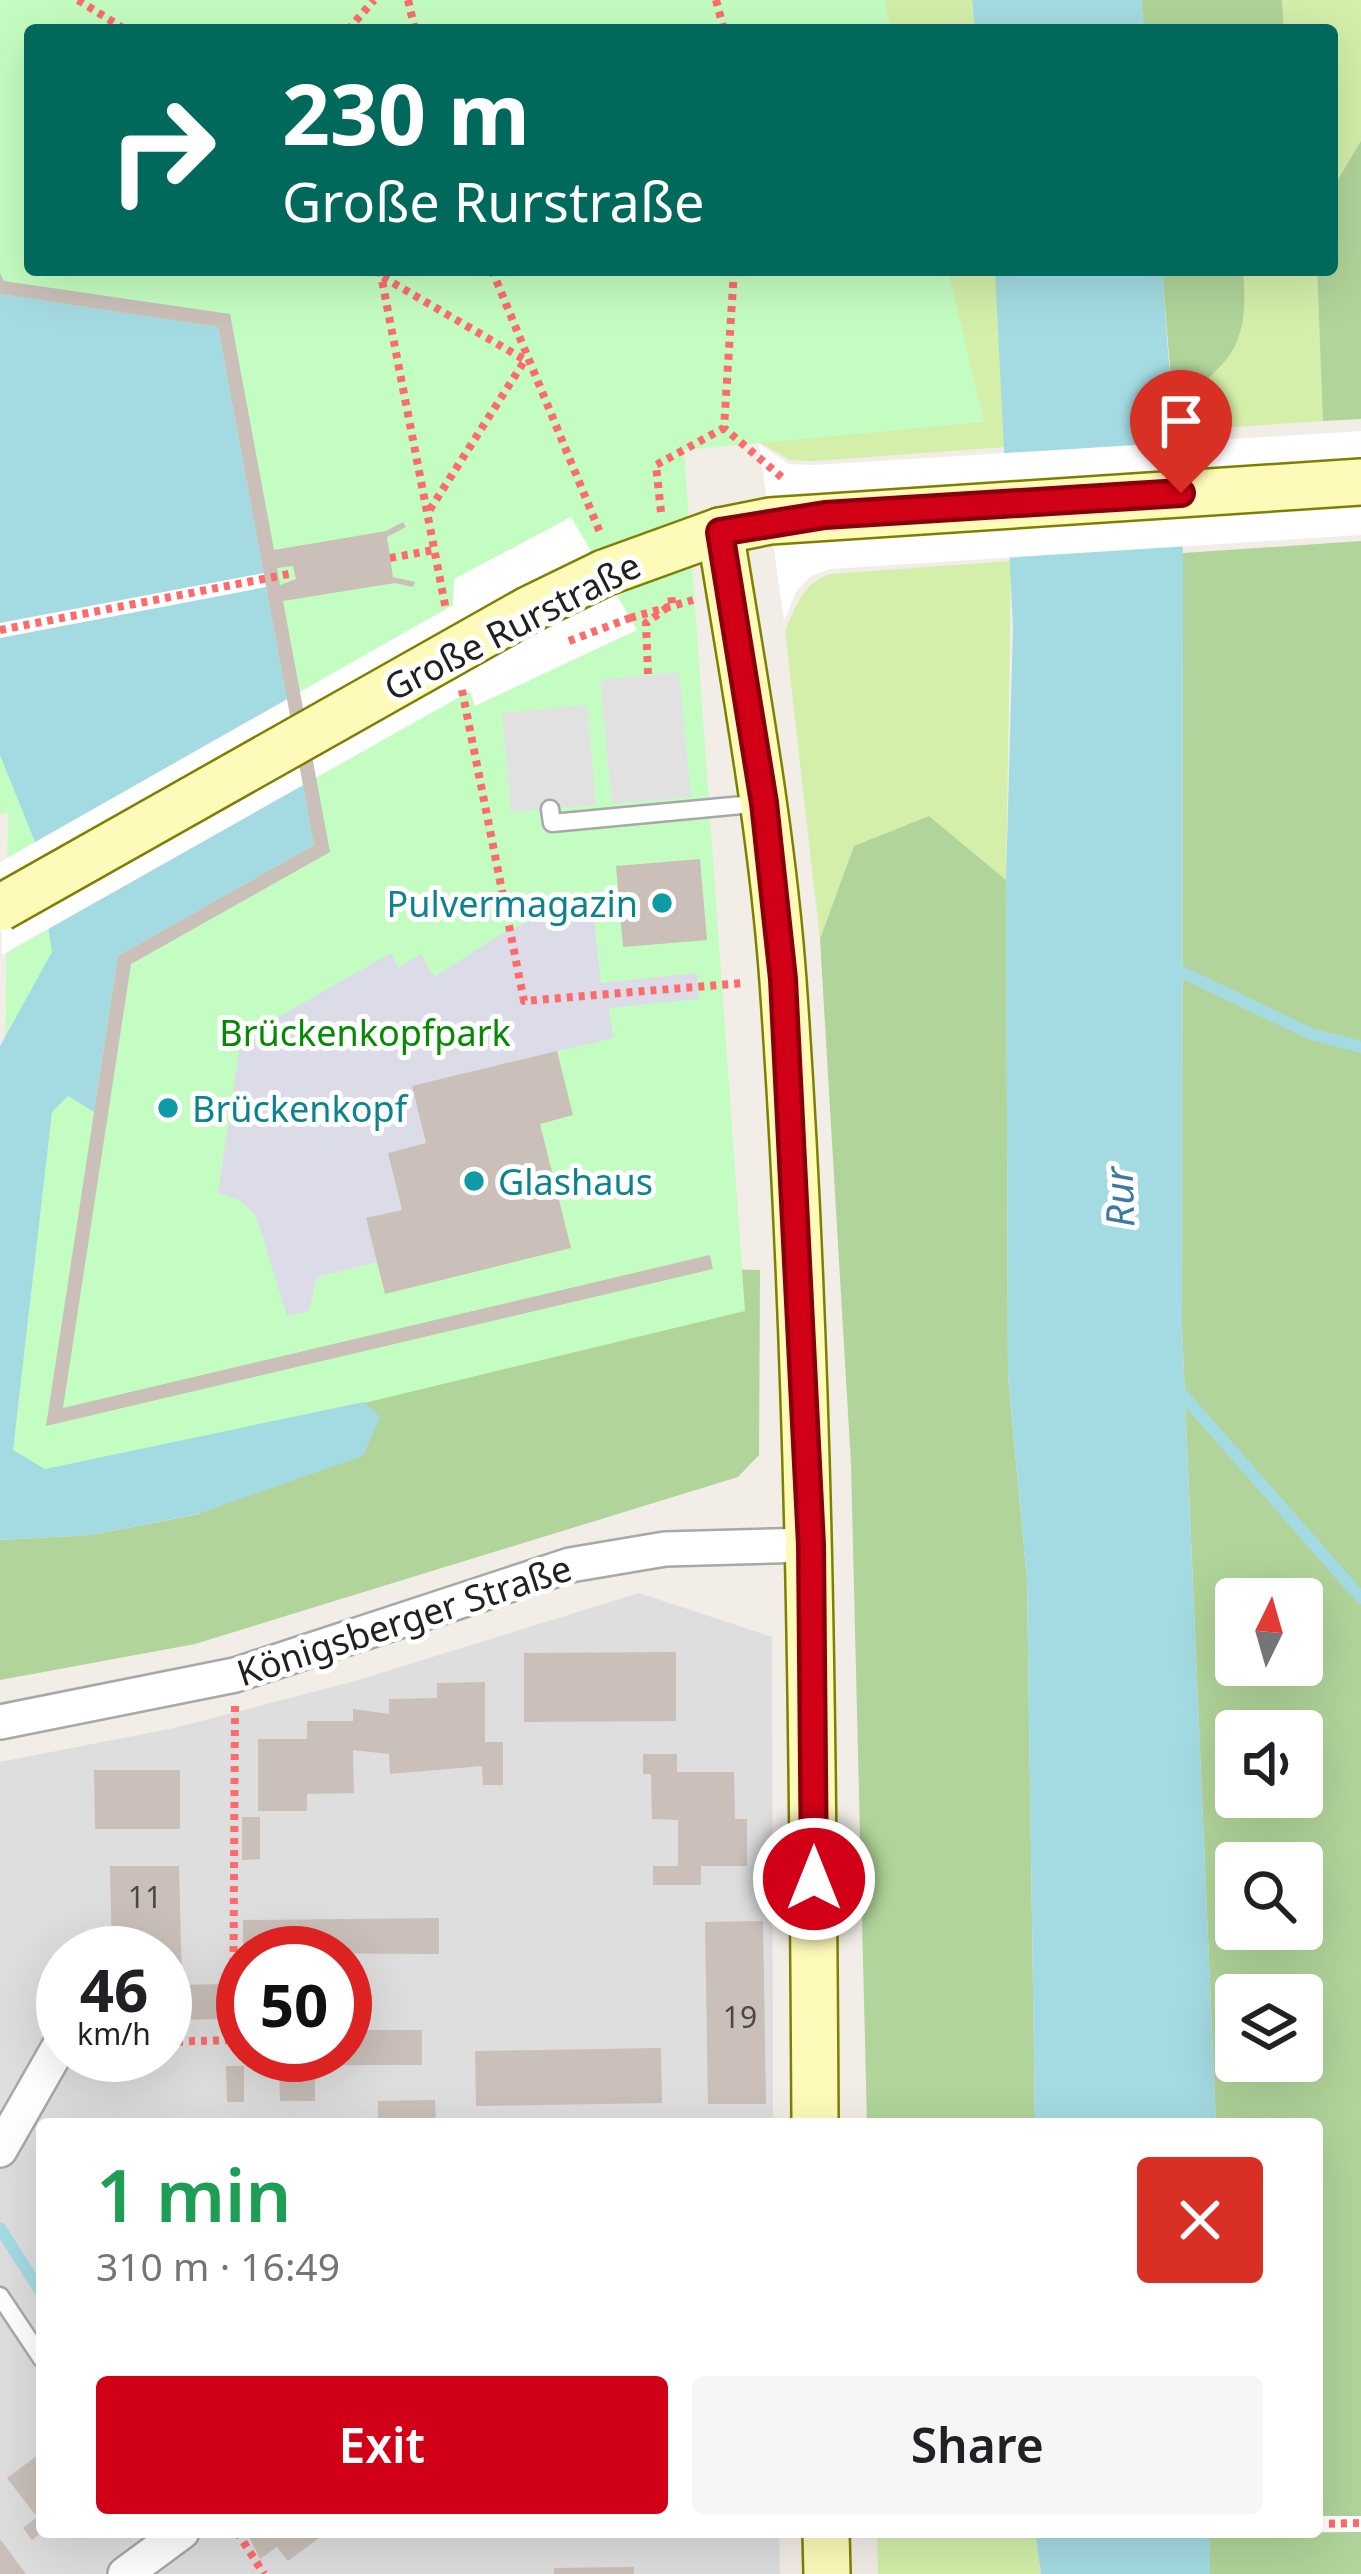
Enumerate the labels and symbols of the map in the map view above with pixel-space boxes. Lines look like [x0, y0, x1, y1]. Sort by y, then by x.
pin [1130, 370, 1232, 493]
street label: Große Rurstraße [375, 540, 649, 712]
place label: Pulvermagazin [387, 879, 638, 928]
marker: Pulvermagazin [649, 890, 675, 916]
park label: Brückenkopfpark [219, 1008, 511, 1057]
place label: Brückenkopf [192, 1084, 409, 1133]
marker: Brückenkopf [155, 1095, 181, 1121]
place label: Glashaus [498, 1157, 653, 1206]
water label: Rur [1090, 1164, 1146, 1228]
marker: Glashaus [461, 1168, 487, 1194]
street label: Königsberger Straße [231, 1543, 577, 1697]
north arrow [1215, 1578, 1323, 1686]
position arrow [751, 1816, 877, 1942]
house number: 11 [128, 1876, 162, 1917]
speed limit sign: 50 [216, 1926, 372, 2082]
house number: 19 [723, 1996, 757, 2037]

